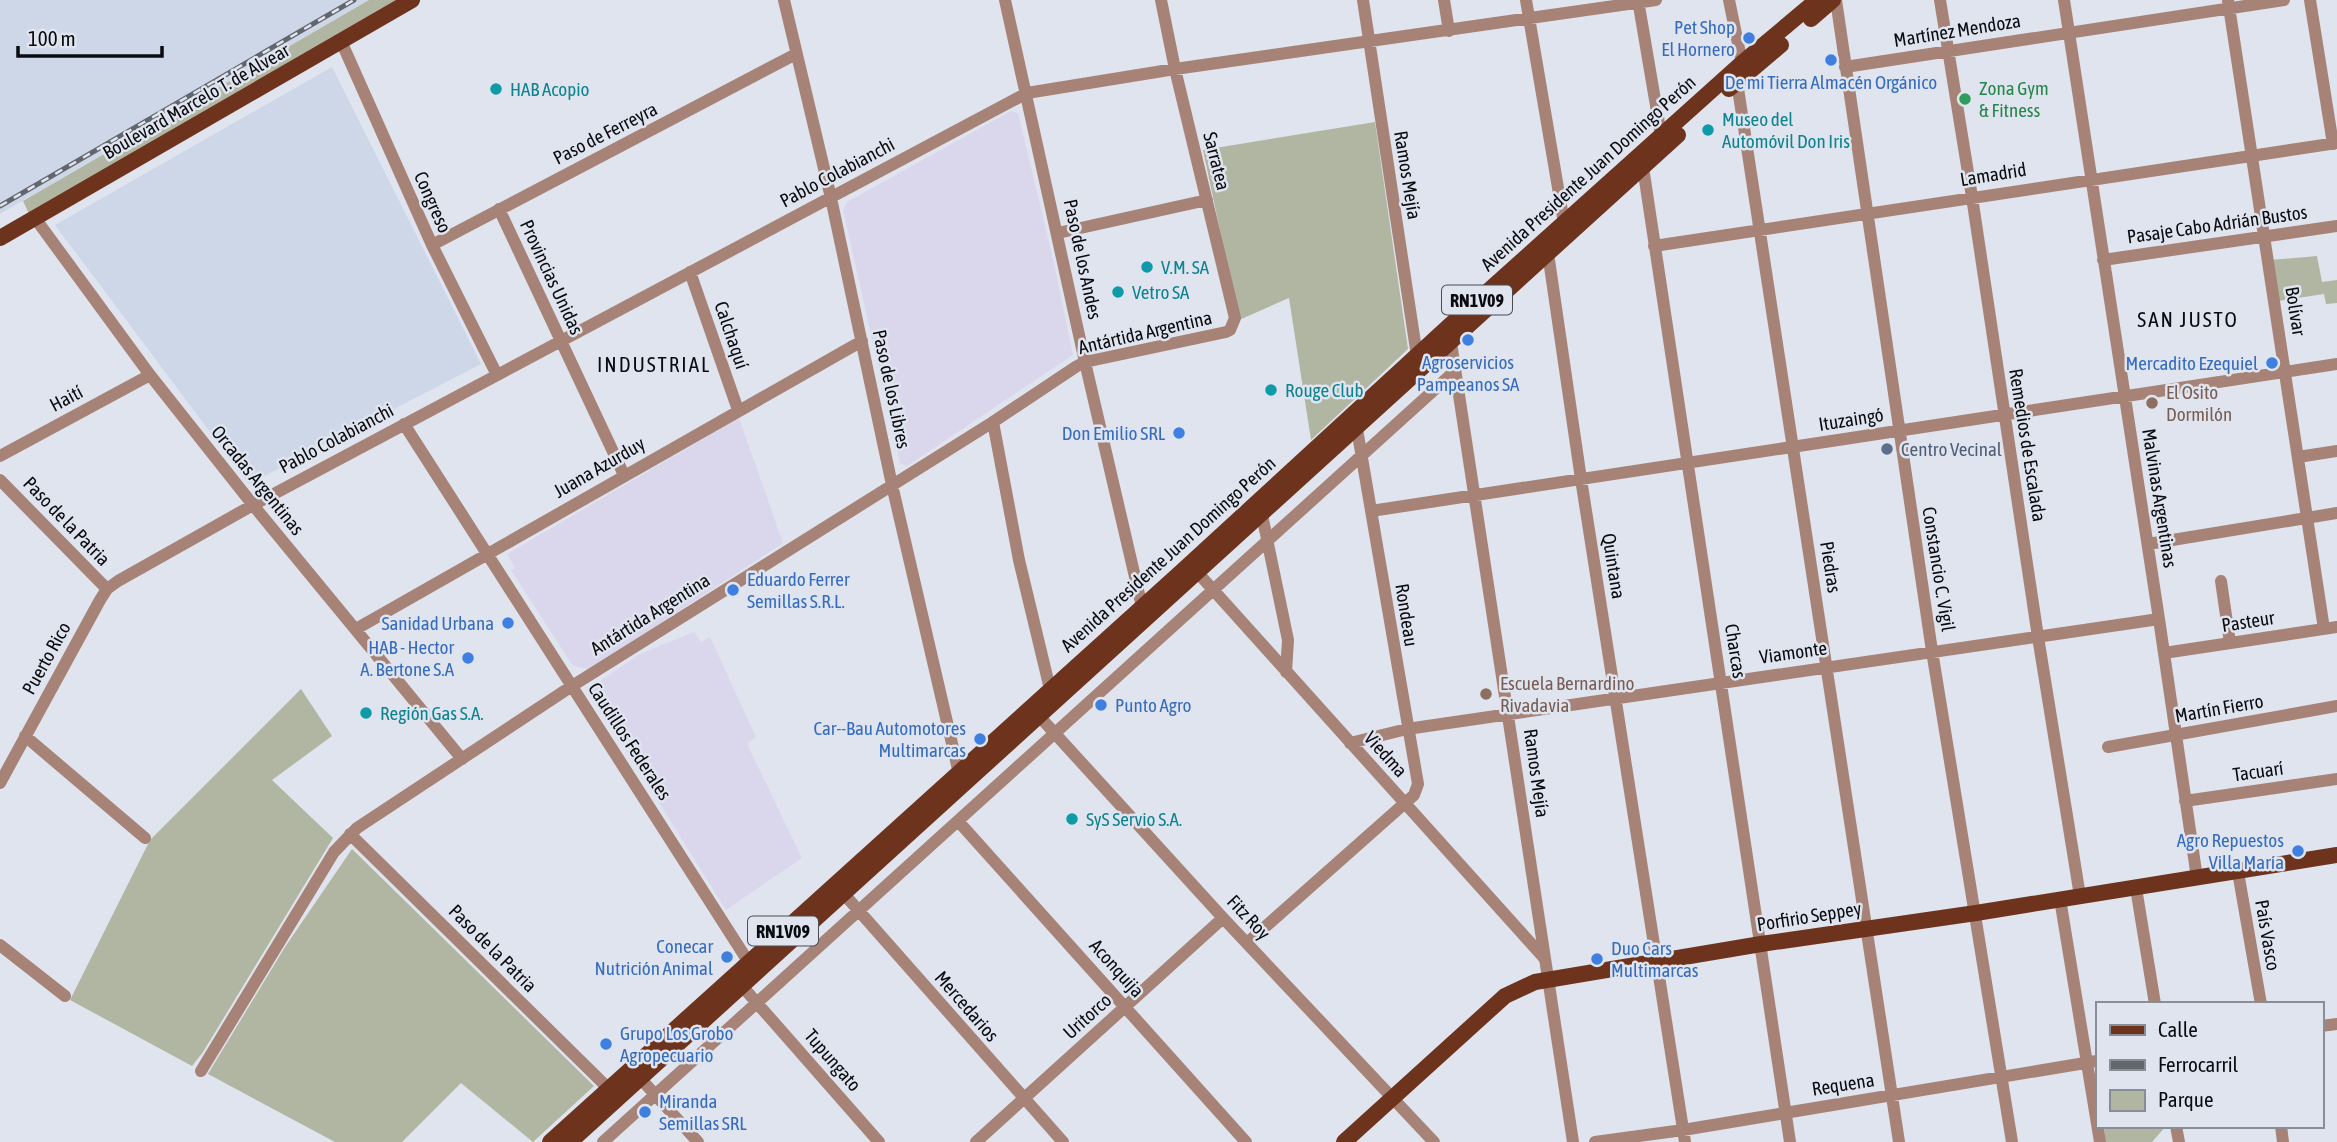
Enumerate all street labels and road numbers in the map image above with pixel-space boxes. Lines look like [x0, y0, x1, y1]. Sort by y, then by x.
street label: Martínez Mendoza [1892, 9, 2022, 51]
street label: Boulevard Marcelo T. de Alvear [99, 38, 294, 163]
street label: Avenida Presidente Juan Domingo Perón [1476, 71, 1700, 275]
street label: Paso de Ferreyra [549, 97, 661, 169]
street label: Ramos Mejía [1390, 129, 1426, 221]
street label: Sarratea [1199, 130, 1235, 192]
street label: Pablo Colabianchi [776, 133, 898, 211]
street label: Lamadrid [1958, 158, 2028, 190]
street label: Congreso [410, 168, 456, 236]
street label: Paso de los Andes [1060, 197, 1107, 321]
street label: Pasaje Cabo Adrián Bustos [2126, 200, 2309, 248]
street label: Provincias Unidas [516, 216, 588, 338]
street label: Bolívar [2281, 285, 2311, 338]
road number: RN1V09 [1442, 286, 1512, 314]
street label: Calchaquí [710, 298, 754, 372]
street label: Antártida Argentina [1076, 306, 1214, 358]
street label: Paso de los Libres [869, 328, 915, 451]
street label: Remedios de Escalada [2005, 367, 2051, 523]
street label: Haití [46, 380, 86, 416]
street label: Pablo Colabianchi [275, 399, 397, 477]
street label: Ituzaingó [1817, 403, 1885, 435]
street label: Orcadas Argentinas [207, 421, 309, 539]
street label: Malvinas Argentinas [2138, 427, 2182, 569]
street label: Juana Azurduy [549, 432, 649, 502]
street label: Avenida Presidente Juan Domingo Perón [1056, 452, 1280, 656]
street label: Paso de la Patria [19, 472, 115, 570]
street label: Constancio C. Vigil [1918, 505, 1960, 633]
street label: Quintana [1598, 532, 1630, 600]
street label: Piedras [1816, 540, 1846, 594]
street label: Antártida Argentina [586, 569, 714, 659]
street label: Rondeau [1391, 582, 1423, 648]
street label: Pasteur [2220, 606, 2276, 636]
street label: Puerto Rico [17, 618, 75, 698]
street label: Charcas [1721, 622, 1751, 680]
street label: Viamonte [1758, 636, 1828, 668]
street label: Caudillos Federales [584, 678, 676, 804]
street label: Martín Fierro [2173, 689, 2265, 727]
street label: Viedma [1360, 727, 1412, 781]
street label: Ramos Mejía [1520, 727, 1554, 819]
street label: Tacuarí [2231, 757, 2285, 785]
street label: Fitz Roy [1223, 890, 1275, 944]
street label: Porfirio Seppey [1755, 897, 1863, 935]
street label: País Vasco [2251, 898, 2285, 972]
street label: Paso de la Patria [445, 900, 541, 996]
road number: RN1V09 [748, 916, 818, 946]
street label: Aconquija [1085, 935, 1149, 1001]
street label: Mercedarios [930, 966, 1004, 1046]
street label: Uritorco [1058, 989, 1116, 1043]
street label: Tupungato [800, 1025, 866, 1095]
street label: Requena [1810, 1068, 1876, 1100]

